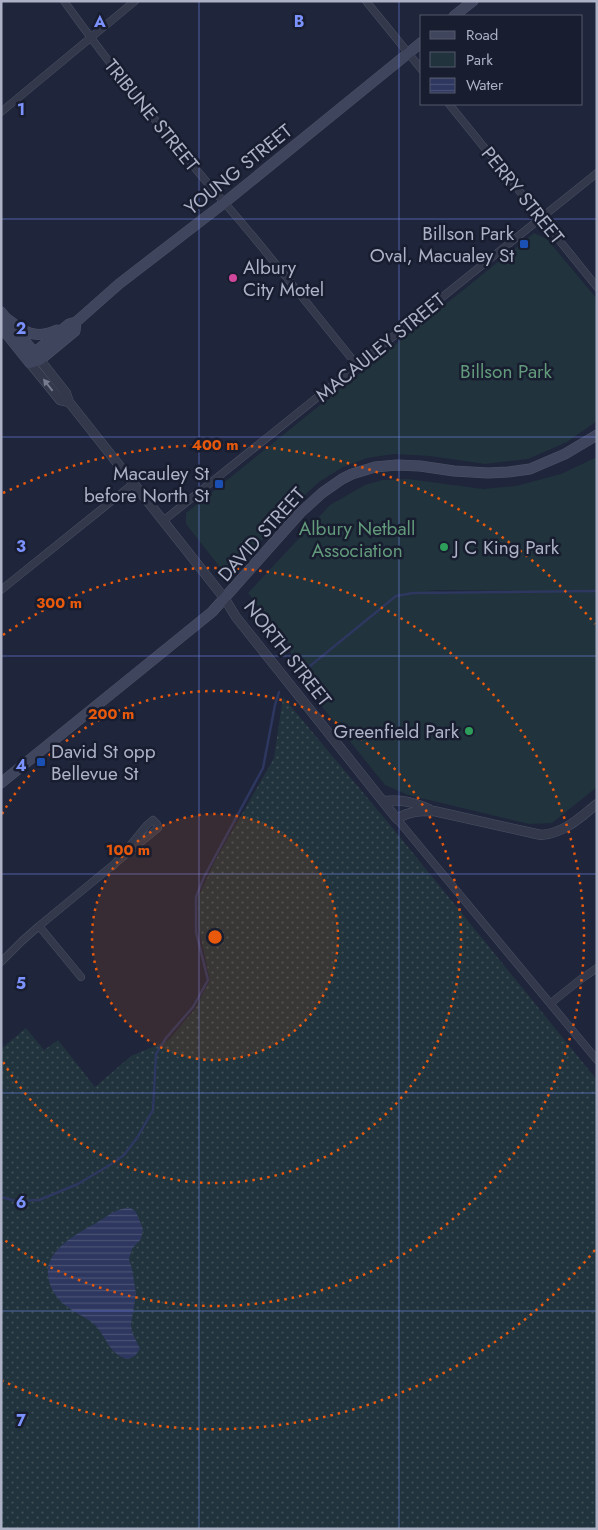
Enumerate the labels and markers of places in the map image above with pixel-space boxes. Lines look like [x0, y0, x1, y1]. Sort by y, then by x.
place label: Billson Park Oval, Macualey St [370, 220, 515, 269]
marker: Billson Park Oval, Macualey St [518, 238, 530, 250]
place label: Albury City Motel [243, 254, 324, 303]
marker: Albury City Motel [227, 272, 239, 284]
place label: Macauley St before North St [84, 460, 209, 509]
marker: Macauley St before North St [213, 478, 225, 490]
place label: J C King Park [451, 534, 560, 561]
marker: J C King Park [438, 541, 450, 553]
place label: Greenfield Park [334, 718, 460, 745]
marker: Greenfield Park [463, 725, 475, 737]
place label: David St opp Bellevue St [51, 738, 156, 787]
marker: David St opp Bellevue St [35, 756, 47, 768]
centre of rings [206, 928, 224, 946]

